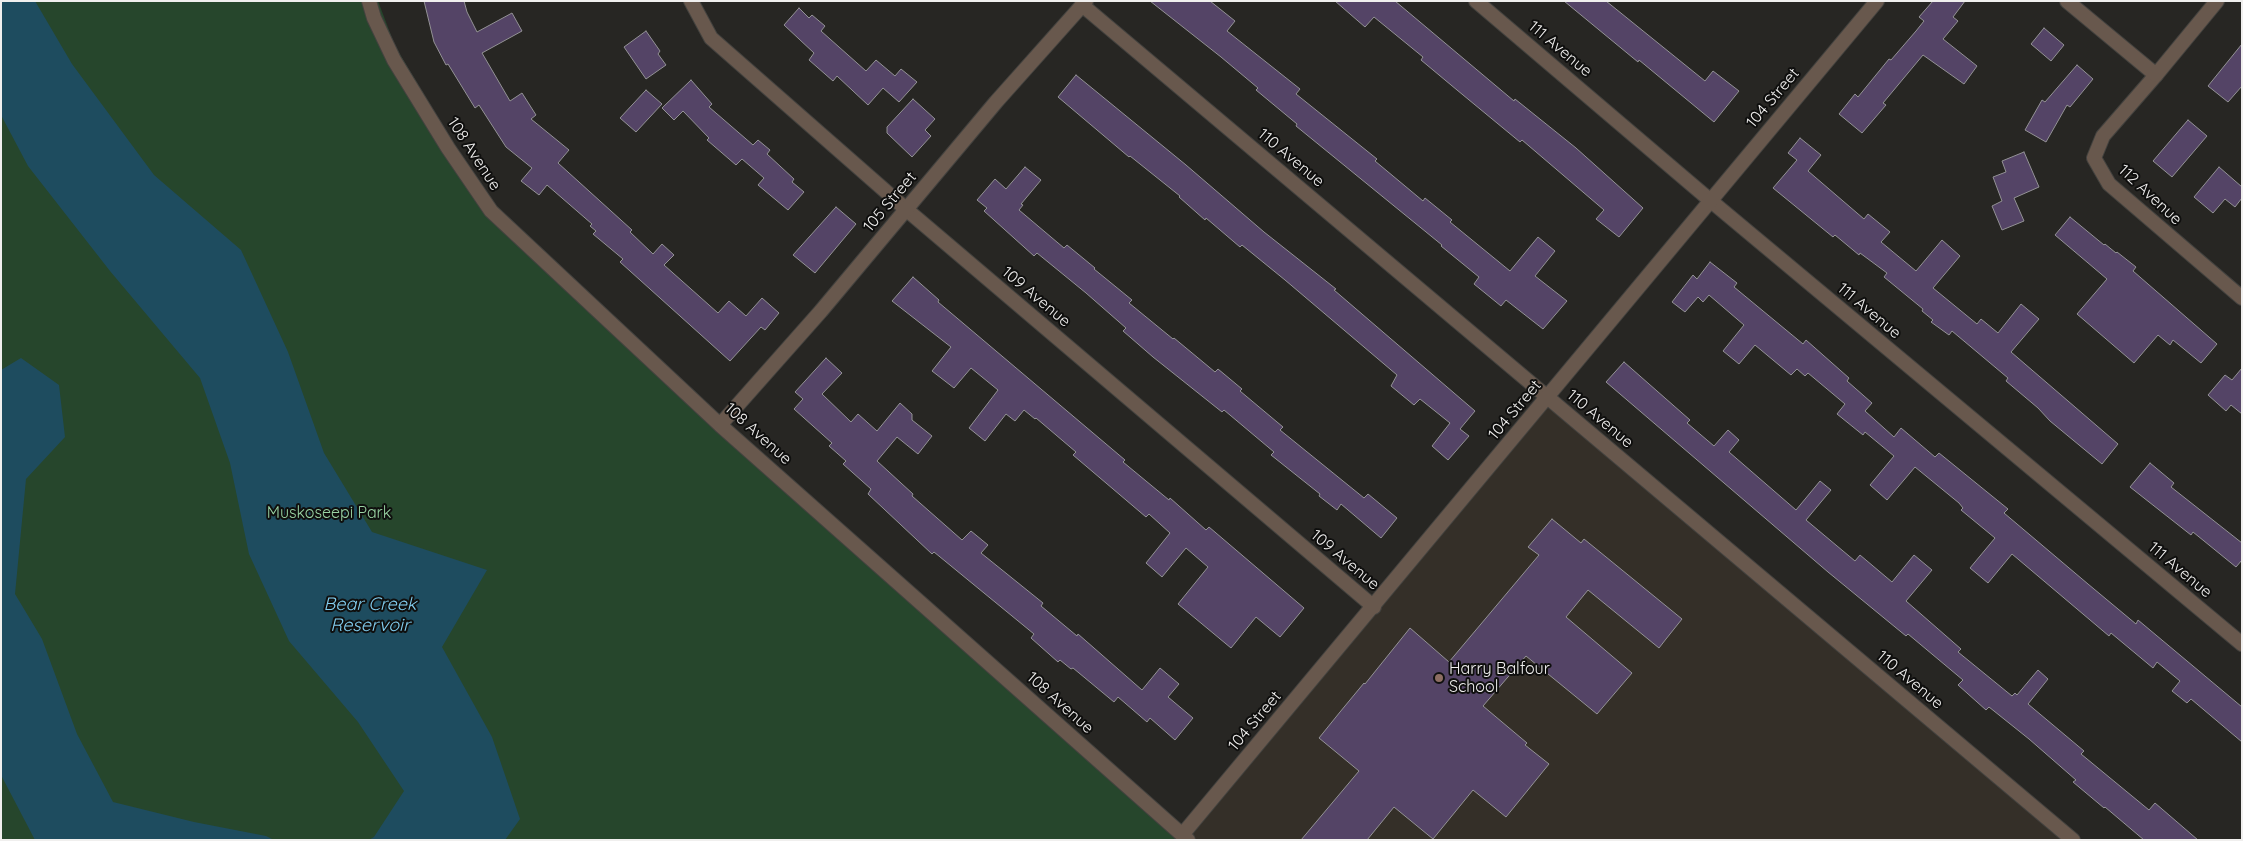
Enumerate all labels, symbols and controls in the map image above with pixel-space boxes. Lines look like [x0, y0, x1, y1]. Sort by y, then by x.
street label: 111 Avenue [1524, 17, 1596, 81]
street label: 104 Street [1743, 64, 1803, 132]
street label: 108 Avenue [443, 114, 505, 194]
street label: 110 Avenue [1254, 125, 1328, 191]
street label: 112 Avenue [2114, 161, 2186, 229]
street label: 105 Street [859, 168, 921, 236]
street label: 109 Avenue [998, 263, 1074, 331]
street label: 111 Avenue [1833, 279, 1905, 343]
street label: 104 Street [1485, 376, 1545, 444]
street label: 110 Avenue [1563, 386, 1637, 452]
street label: 108 Avenue [721, 399, 795, 469]
park label: Muskoseepi Park [267, 503, 391, 523]
street label: 109 Avenue [1307, 526, 1383, 594]
street label: 111 Avenue [2144, 538, 2216, 602]
water label: Bear Creek Reservoir [324, 594, 416, 636]
street label: 110 Avenue [1873, 647, 1947, 713]
place label: Harry Balfour School [1449, 659, 1550, 697]
street label: 108 Avenue [1023, 668, 1097, 738]
marker: Harry Balfour School [1433, 672, 1445, 684]
street label: 104 Street [1225, 687, 1285, 755]

